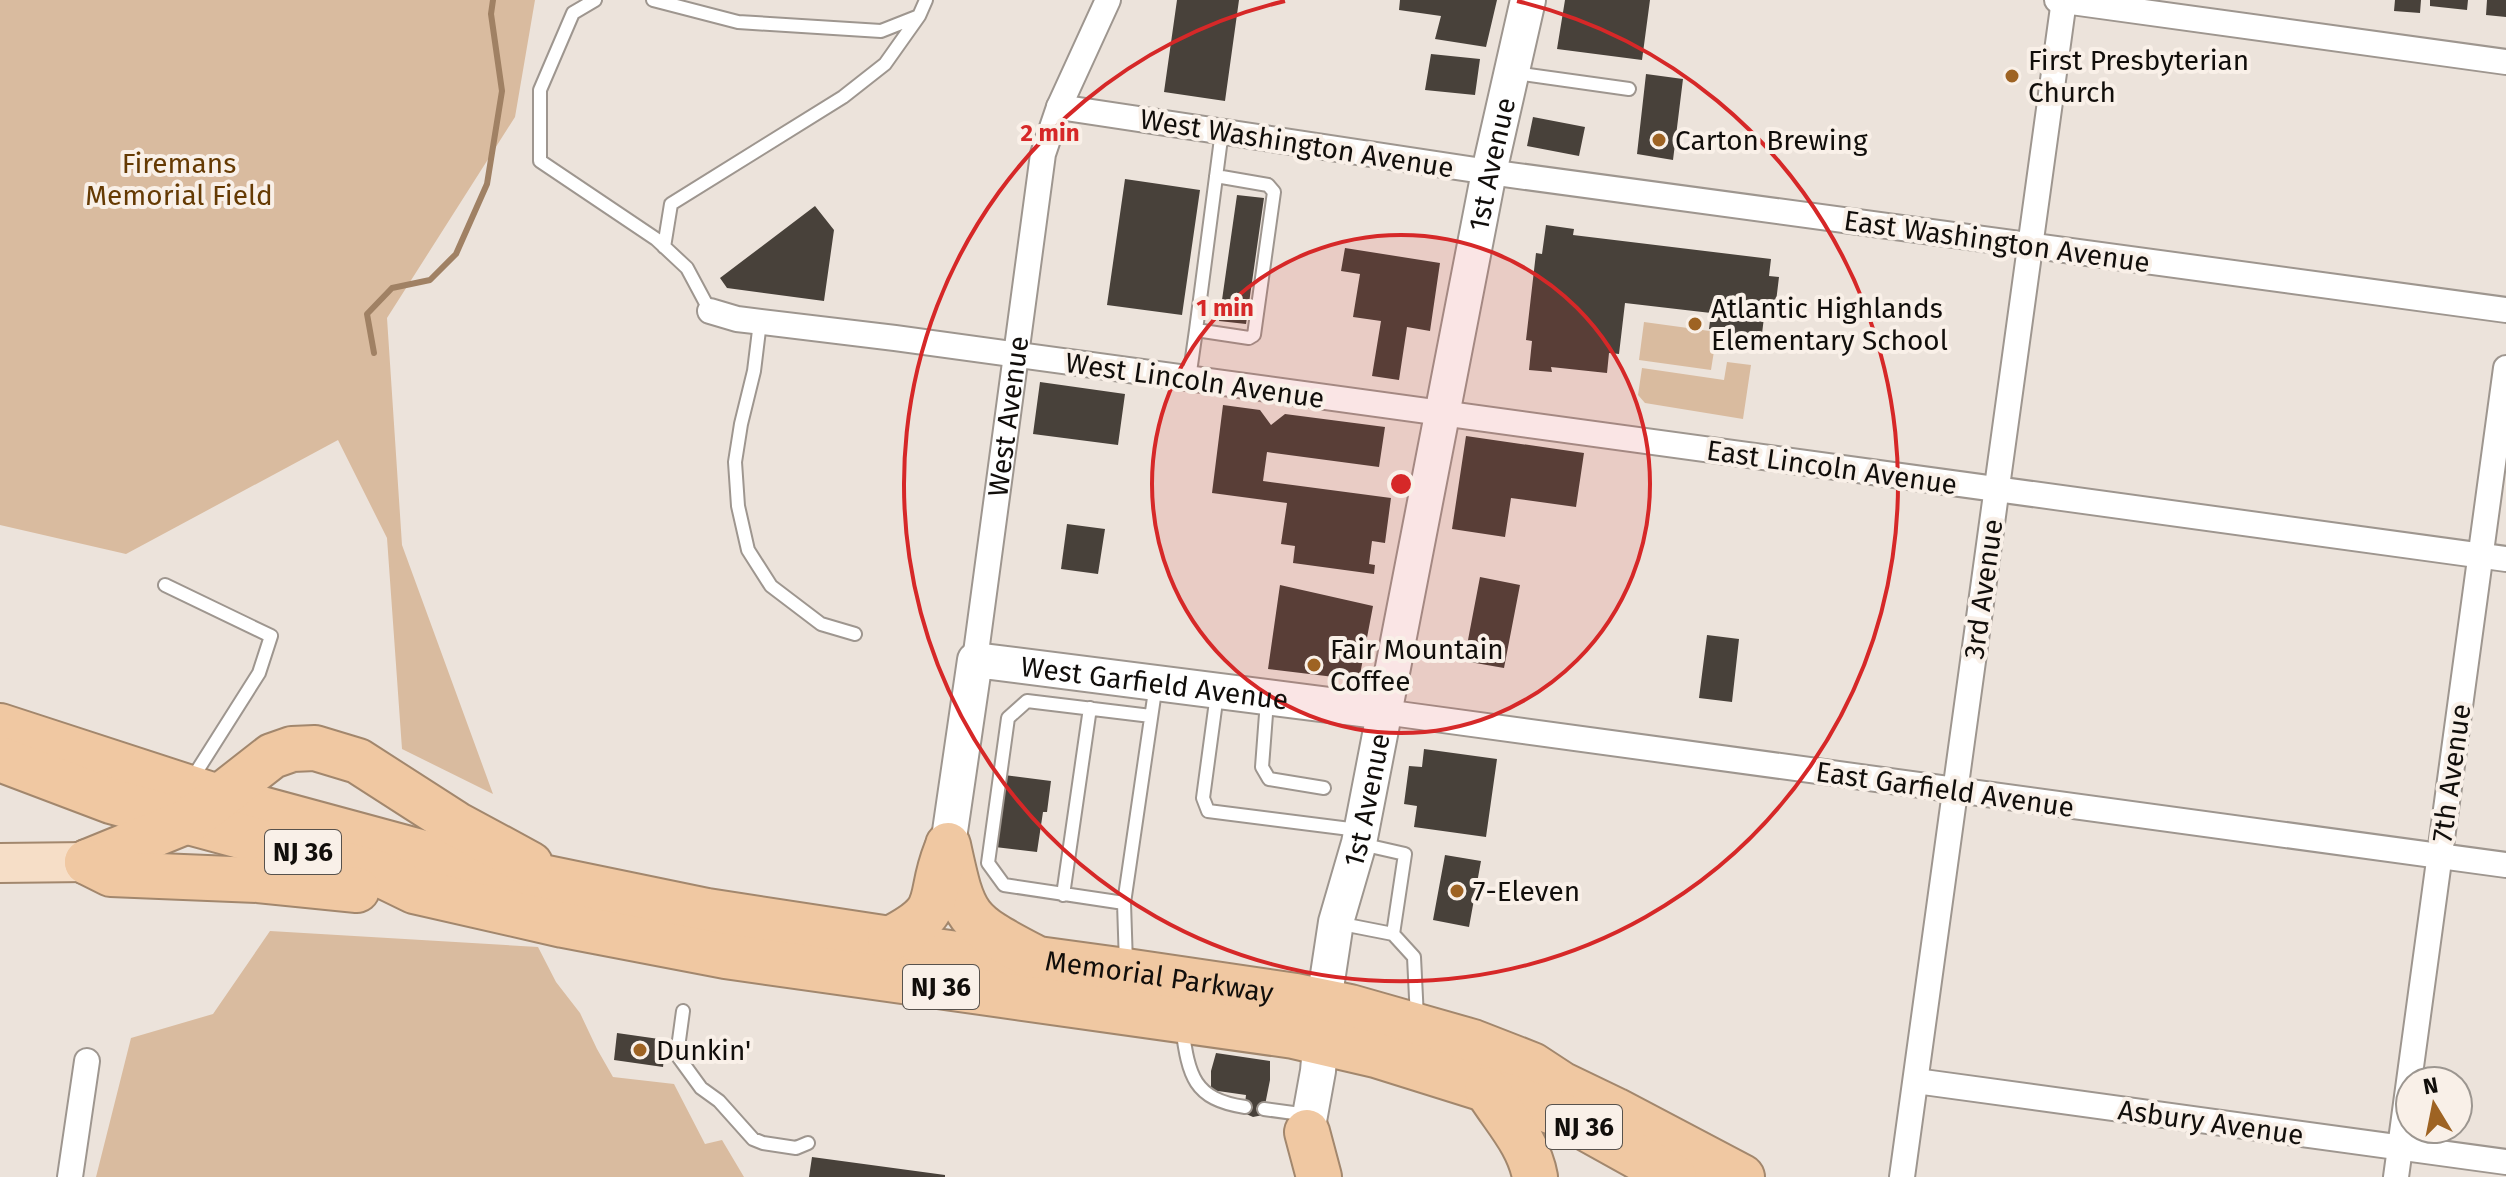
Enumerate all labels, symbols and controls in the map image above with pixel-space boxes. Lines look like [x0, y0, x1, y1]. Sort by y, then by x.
place label: First Presbyterian Church [2028, 44, 2249, 109]
marker: First Presbyterian Church [2003, 67, 2021, 85]
street label: 1st Avenue [1462, 94, 1522, 234]
street label: West Washington Avenue [1138, 102, 1456, 185]
text: 2 min [1021, 119, 1080, 147]
place label: Carton Brewing [1675, 124, 1868, 157]
marker: Carton Brewing [1650, 131, 1668, 149]
park label: Firemans Memorial Field [85, 147, 273, 212]
street label: East Washington Avenue [1842, 204, 2152, 279]
place label: Atlantic Highlands Elementary School [1711, 292, 1948, 357]
text: 1 min [1196, 294, 1254, 322]
marker: Atlantic Highlands Elementary School [1686, 315, 1704, 333]
street label: West Avenue [981, 334, 1035, 499]
street label: West Lincoln Avenue [1063, 346, 1327, 415]
street label: East Lincoln Avenue [1705, 434, 1959, 501]
centre of rings [1387, 470, 1415, 498]
street label: 3rd Avenue [1957, 517, 2010, 661]
place label: Fair Mountain Coffee [1330, 633, 1504, 698]
street label: West Garfield Avenue [1019, 650, 1290, 717]
marker: Fair Mountain Coffee [1305, 656, 1323, 674]
street label: 7th Avenue [2425, 702, 2478, 844]
street label: 1st Avenue [1337, 731, 1397, 871]
street label: East Garfield Avenue [1814, 755, 2076, 824]
road number: NJ 36 [265, 830, 341, 874]
place label: 7-Eleven [1473, 875, 1580, 908]
marker: 7-Eleven [1448, 882, 1466, 900]
street label: Memorial Parkway [1043, 944, 1276, 1010]
road number: NJ 36 [903, 965, 979, 1009]
place label: Dunkin' [656, 1034, 751, 1067]
marker: Dunkin' [631, 1041, 649, 1059]
north arrow [2394, 1065, 2474, 1145]
text: N [2421, 1071, 2440, 1100]
street label: Asbury Avenue [2116, 1093, 2306, 1152]
road number: NJ 36 [1546, 1105, 1622, 1149]

